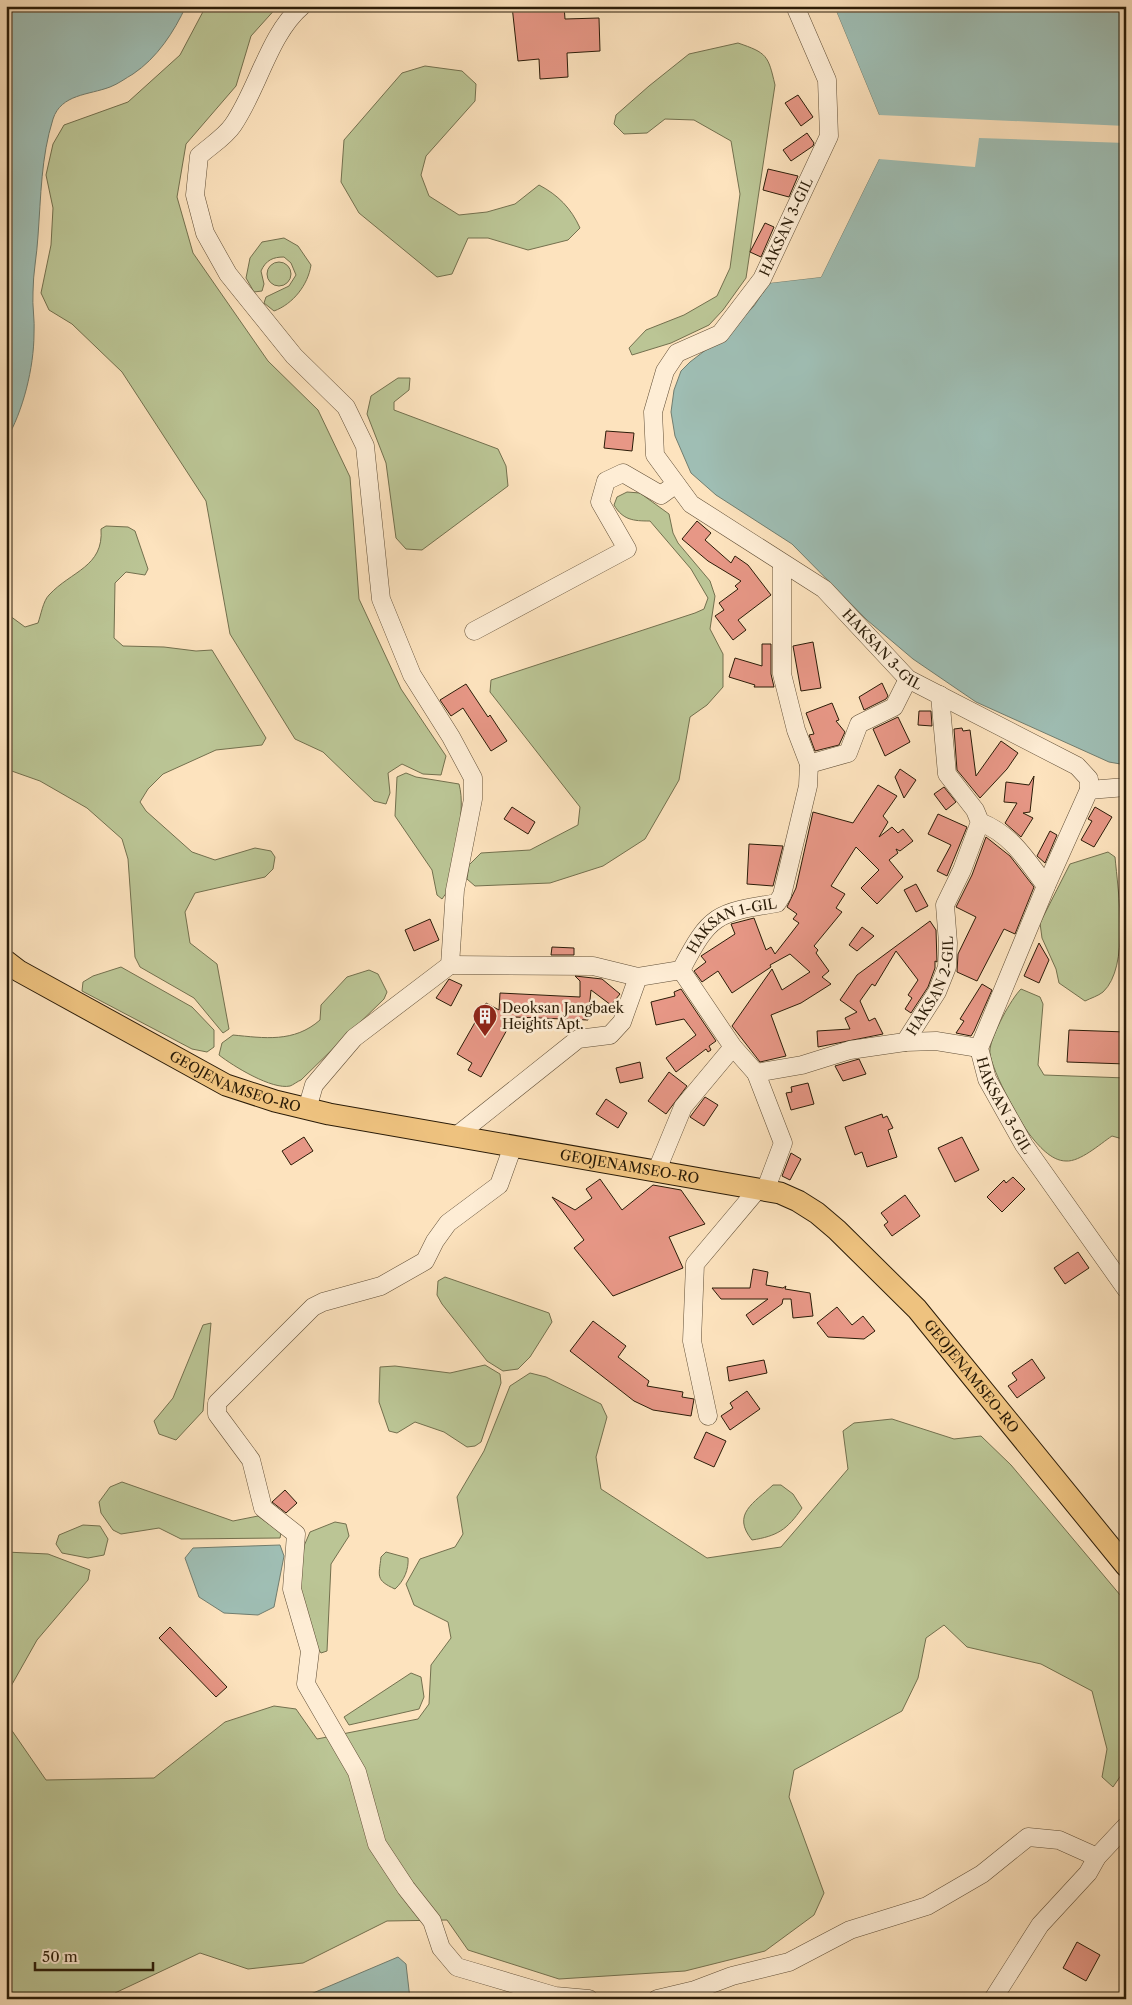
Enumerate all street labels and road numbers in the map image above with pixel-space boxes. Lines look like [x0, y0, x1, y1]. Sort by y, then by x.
street label: HAKSAN 3-GIL [755, 175, 817, 279]
street label: HAKSAN 3-GIL [838, 605, 925, 694]
street label: HAKSAN 1-GIL [683, 894, 778, 957]
street label: HAKSAN 2-GIL [903, 936, 957, 1039]
street label: GEOJENAMSEO-RO [166, 1047, 303, 1116]
street label: HAKSAN 3-GIL [973, 1055, 1036, 1157]
street label: GEOJENAMSEO-RO [559, 1146, 701, 1188]
street label: GEOJENAMSEO-RO [920, 1316, 1023, 1436]

